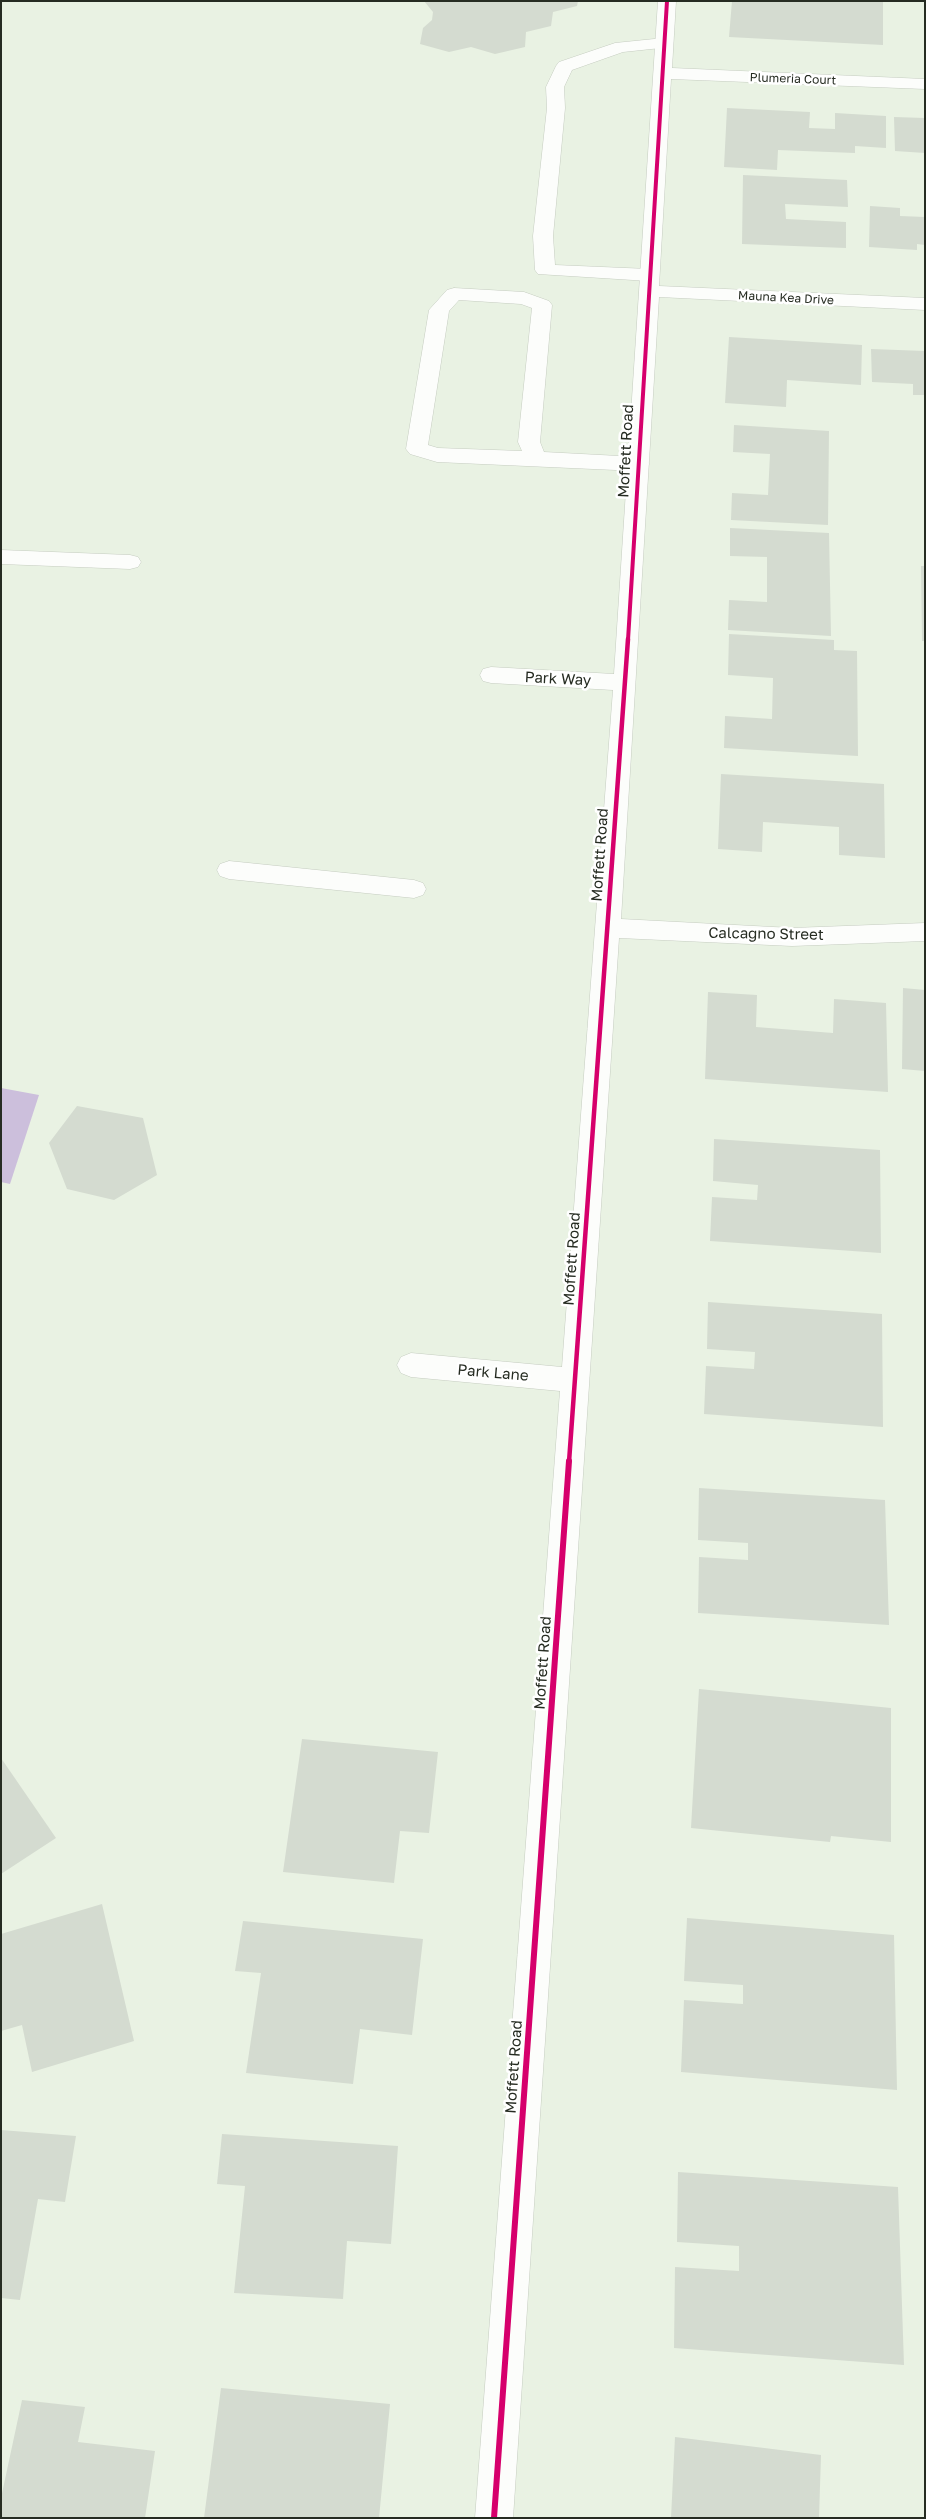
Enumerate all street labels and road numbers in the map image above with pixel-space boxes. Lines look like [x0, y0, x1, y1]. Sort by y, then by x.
street label: Plumeria Court [749, 70, 837, 88]
street label: Mauna Kea Drive [738, 288, 834, 308]
street label: Moffett Road [615, 404, 637, 498]
street label: Park Way [524, 668, 592, 690]
street label: Moffett Road [588, 808, 612, 902]
street label: Calcagno Street [708, 924, 824, 944]
street label: Moffett Road [560, 1212, 584, 1306]
street label: Park Lane [457, 1361, 529, 1385]
street label: Moffett Road [531, 1616, 555, 1710]
street label: Moffett Road [502, 2020, 526, 2114]

